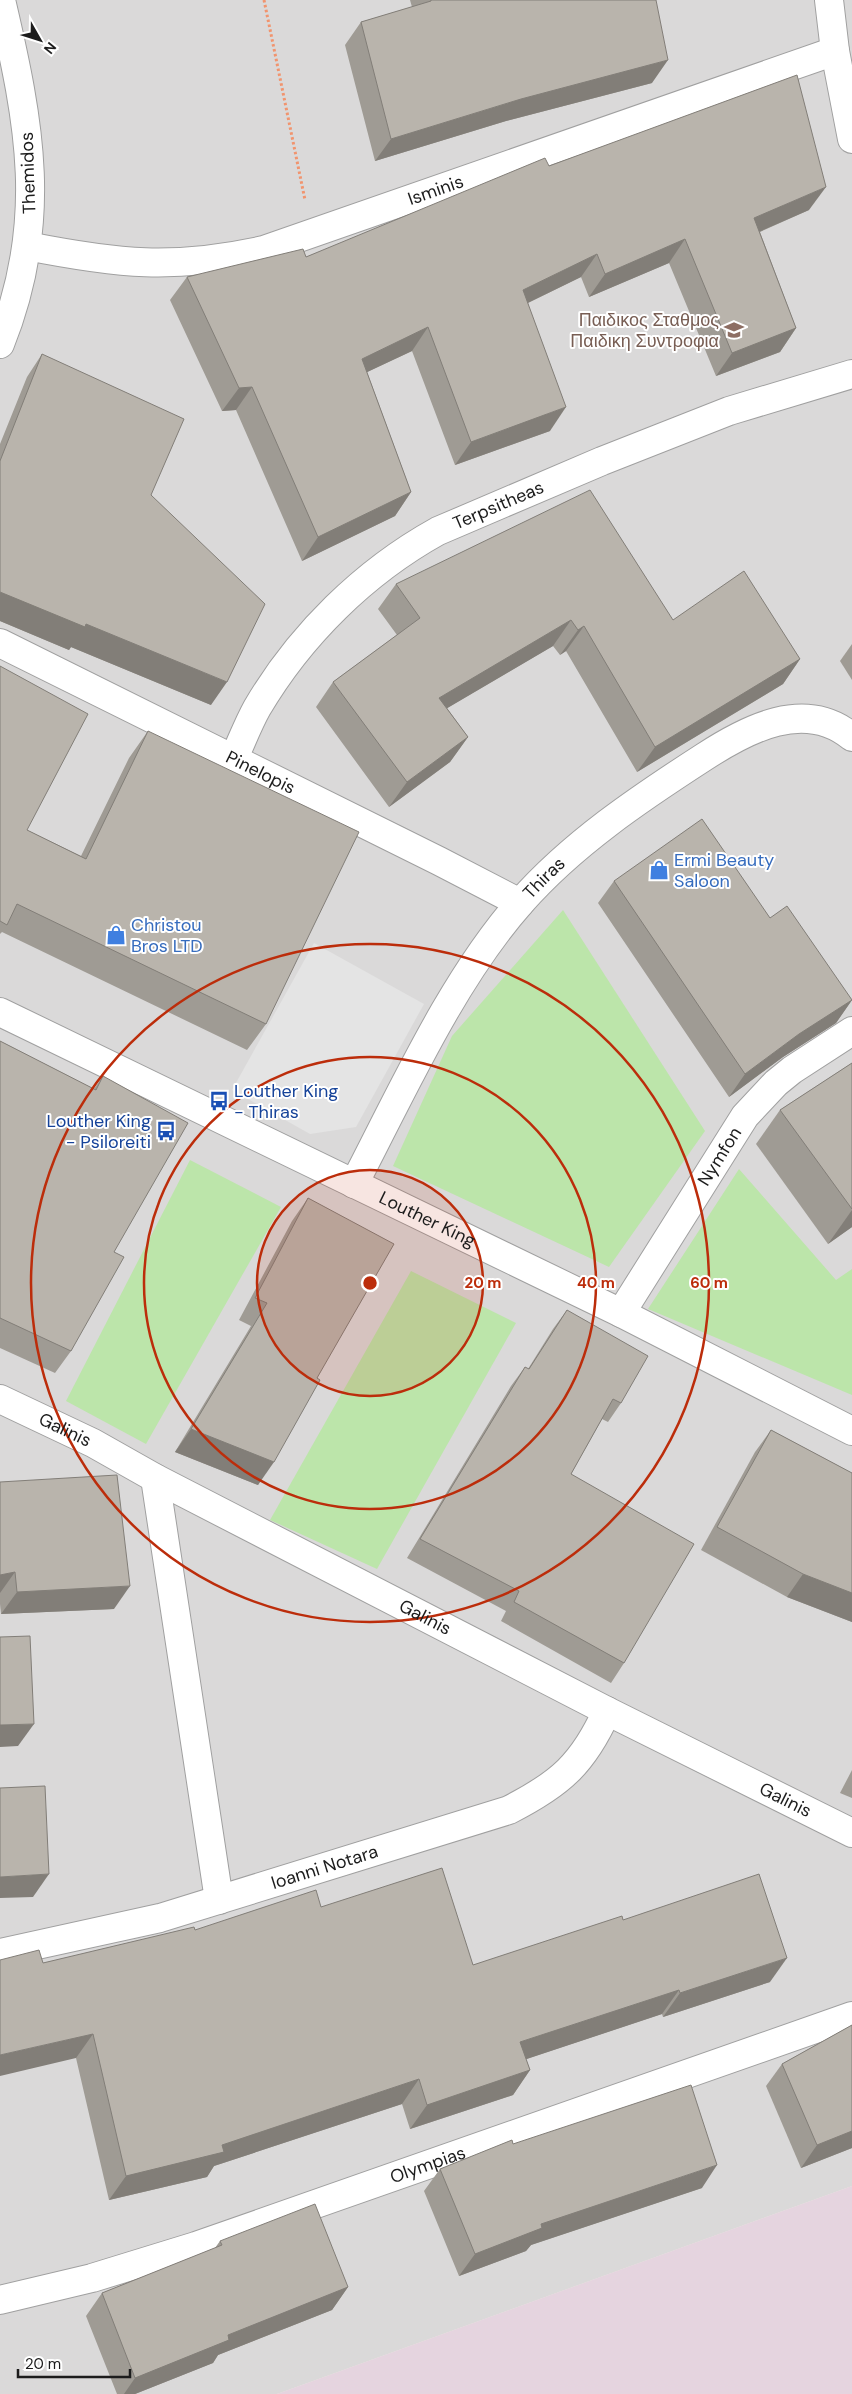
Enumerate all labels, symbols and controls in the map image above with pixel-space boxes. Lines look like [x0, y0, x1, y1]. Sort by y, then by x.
north arrow [15, 15, 65, 65]
text: N [40, 39, 60, 58]
street label: Themidos [15, 132, 41, 214]
street label: Isminis [405, 169, 467, 211]
place label: Παιδικος Σταθμος Παιδικη Συντροφια [570, 308, 719, 353]
school or university icon: Παιδικος Σταθμος Παιδικη Συντροφια [723, 319, 745, 341]
street label: Terpsitheas [449, 475, 547, 535]
street label: Pinelopis [222, 745, 299, 800]
place label: Ermi Beauty Saloon [674, 848, 774, 893]
street label: Thiras [518, 852, 570, 904]
shop icon: Ermi Beauty Saloon [648, 859, 670, 881]
place label: Christou Bros LTD [131, 913, 203, 958]
shop icon: Christou Bros LTD [105, 924, 127, 946]
place label: Louther King - Thiras [234, 1079, 338, 1124]
bus stop icon: Louther King - Thiras [208, 1090, 230, 1112]
place label: Louther King - Psiloreiti [47, 1109, 151, 1154]
bus stop icon: Louther King - Psiloreiti [155, 1120, 177, 1142]
street label: Nymfon [692, 1122, 747, 1190]
street label: Louther King [375, 1186, 480, 1253]
text: 20 m [465, 1273, 501, 1293]
text: 40 m [577, 1273, 615, 1293]
text: 60 m [690, 1273, 728, 1293]
centre of rings [361, 1274, 379, 1292]
street label: Galinis [35, 1407, 95, 1453]
street label: Galinis [395, 1594, 455, 1641]
street label: Galinis [755, 1777, 816, 1823]
street label: Ioanni Notara [268, 1839, 381, 1895]
street label: Olympias [387, 2140, 469, 2189]
scale bar [18, 2346, 130, 2378]
text: 20 m [25, 2354, 61, 2374]

